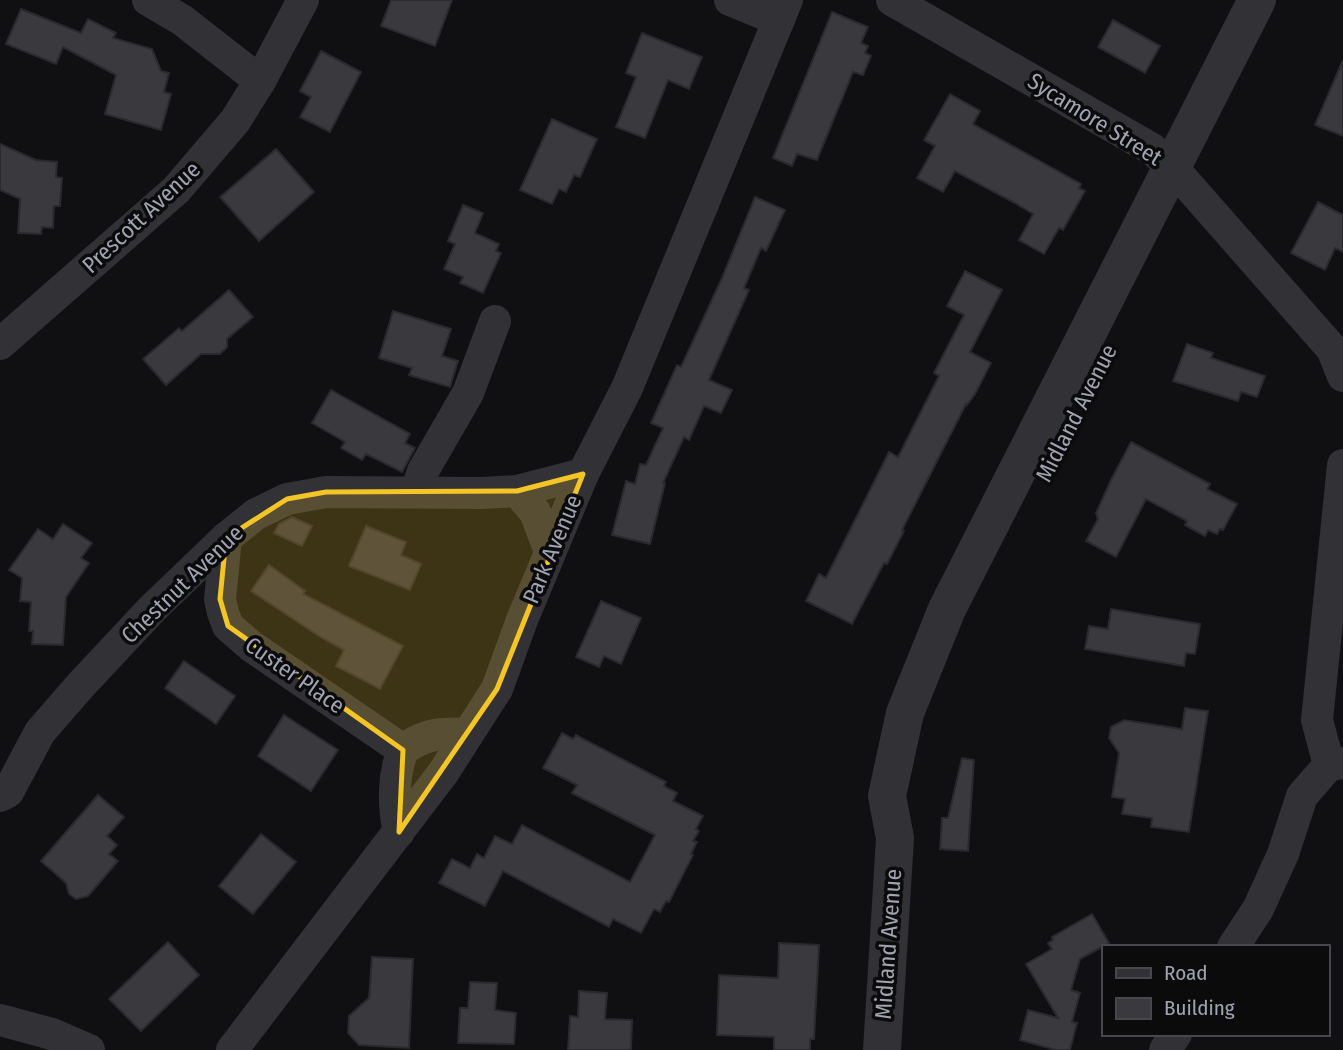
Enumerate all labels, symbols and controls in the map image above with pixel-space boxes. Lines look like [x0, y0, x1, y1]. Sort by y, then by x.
street label: Sycamore Street [1023, 67, 1168, 172]
street label: Prescott Avenue [76, 155, 206, 279]
street label: Midland Avenue [1029, 340, 1123, 486]
street label: Park Avenue [517, 490, 587, 608]
street label: Chestnut Avenue [115, 519, 249, 649]
street label: Custer Place [240, 631, 350, 719]
street label: Midland Avenue [869, 868, 907, 1020]
legend [1102, 945, 1329, 1036]
text: Road [1164, 960, 1208, 986]
text: Building [1164, 995, 1235, 1021]

